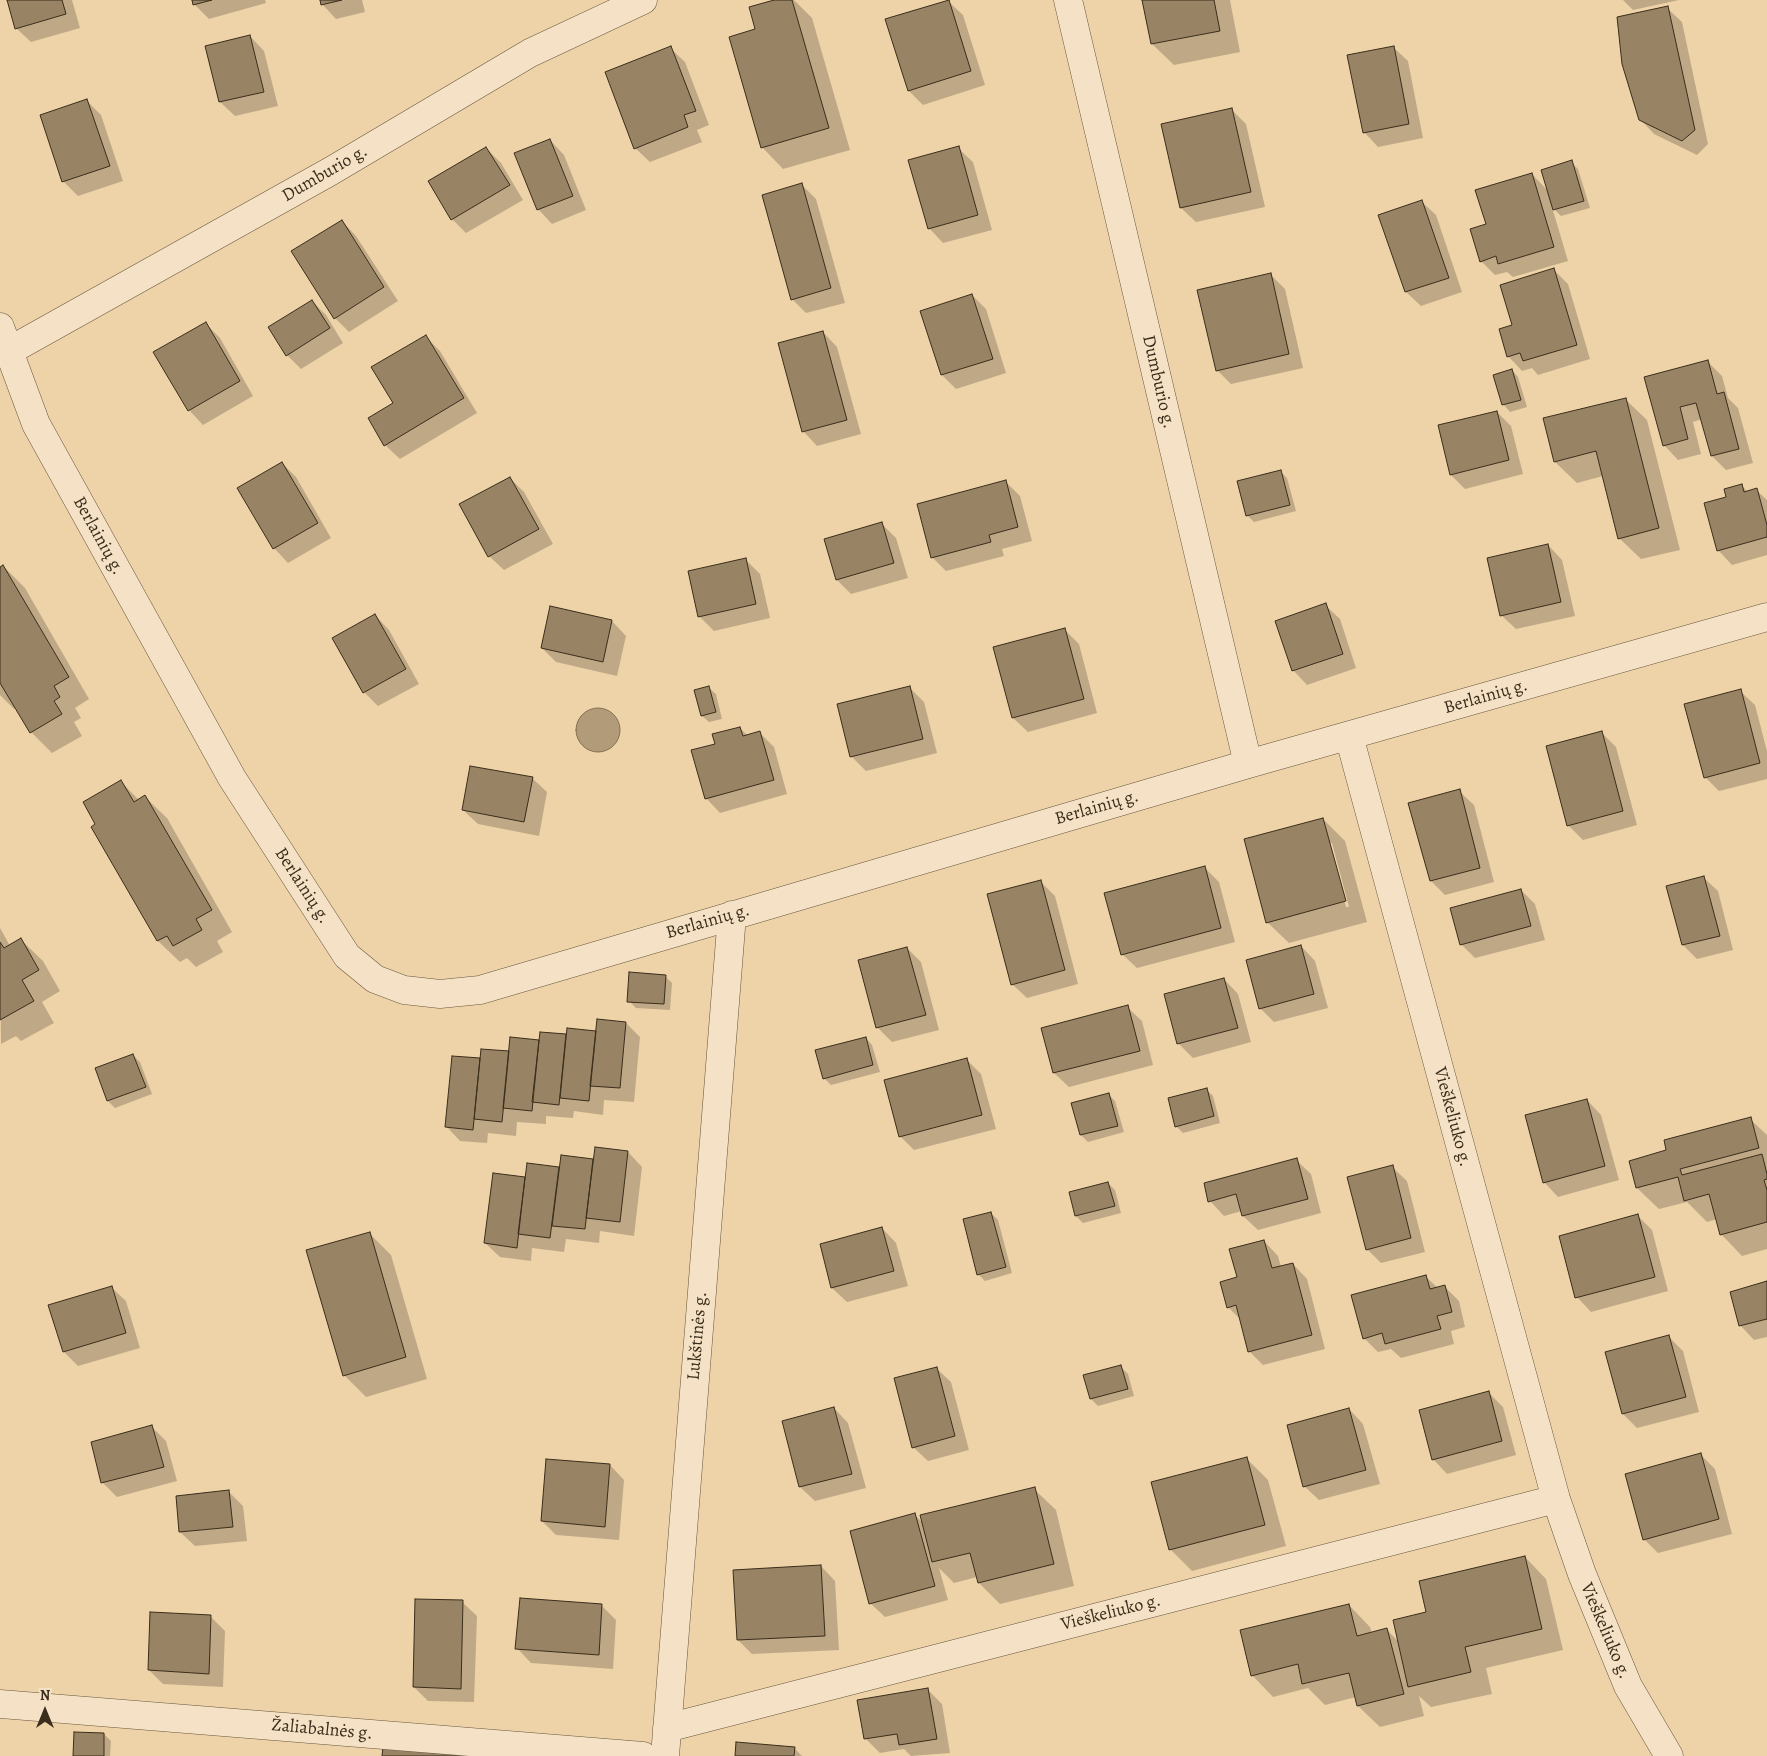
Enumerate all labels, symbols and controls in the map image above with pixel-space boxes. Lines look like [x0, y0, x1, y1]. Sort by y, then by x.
street label: Dumburio g. [278, 141, 372, 207]
street label: Dumburio g. [1137, 333, 1179, 431]
street label: Berlainių g. [68, 493, 128, 579]
street label: Berlainių g. [1442, 675, 1530, 719]
street label: Berlainių g. [1053, 786, 1141, 830]
street label: Berlainių g. [269, 844, 335, 928]
street label: Berlainių g. [664, 900, 752, 944]
street label: Vieškeliuko g. [1428, 1065, 1476, 1169]
street label: Lukštinės g. [683, 1291, 713, 1381]
street label: Vieškeliuko g. [1575, 1580, 1635, 1682]
street label: Vieškeliuko g. [1059, 1590, 1163, 1636]
north arrow [20, 1686, 70, 1736]
text: N [40, 1686, 50, 1705]
street label: Žaliabalnės g. [270, 1715, 374, 1745]

